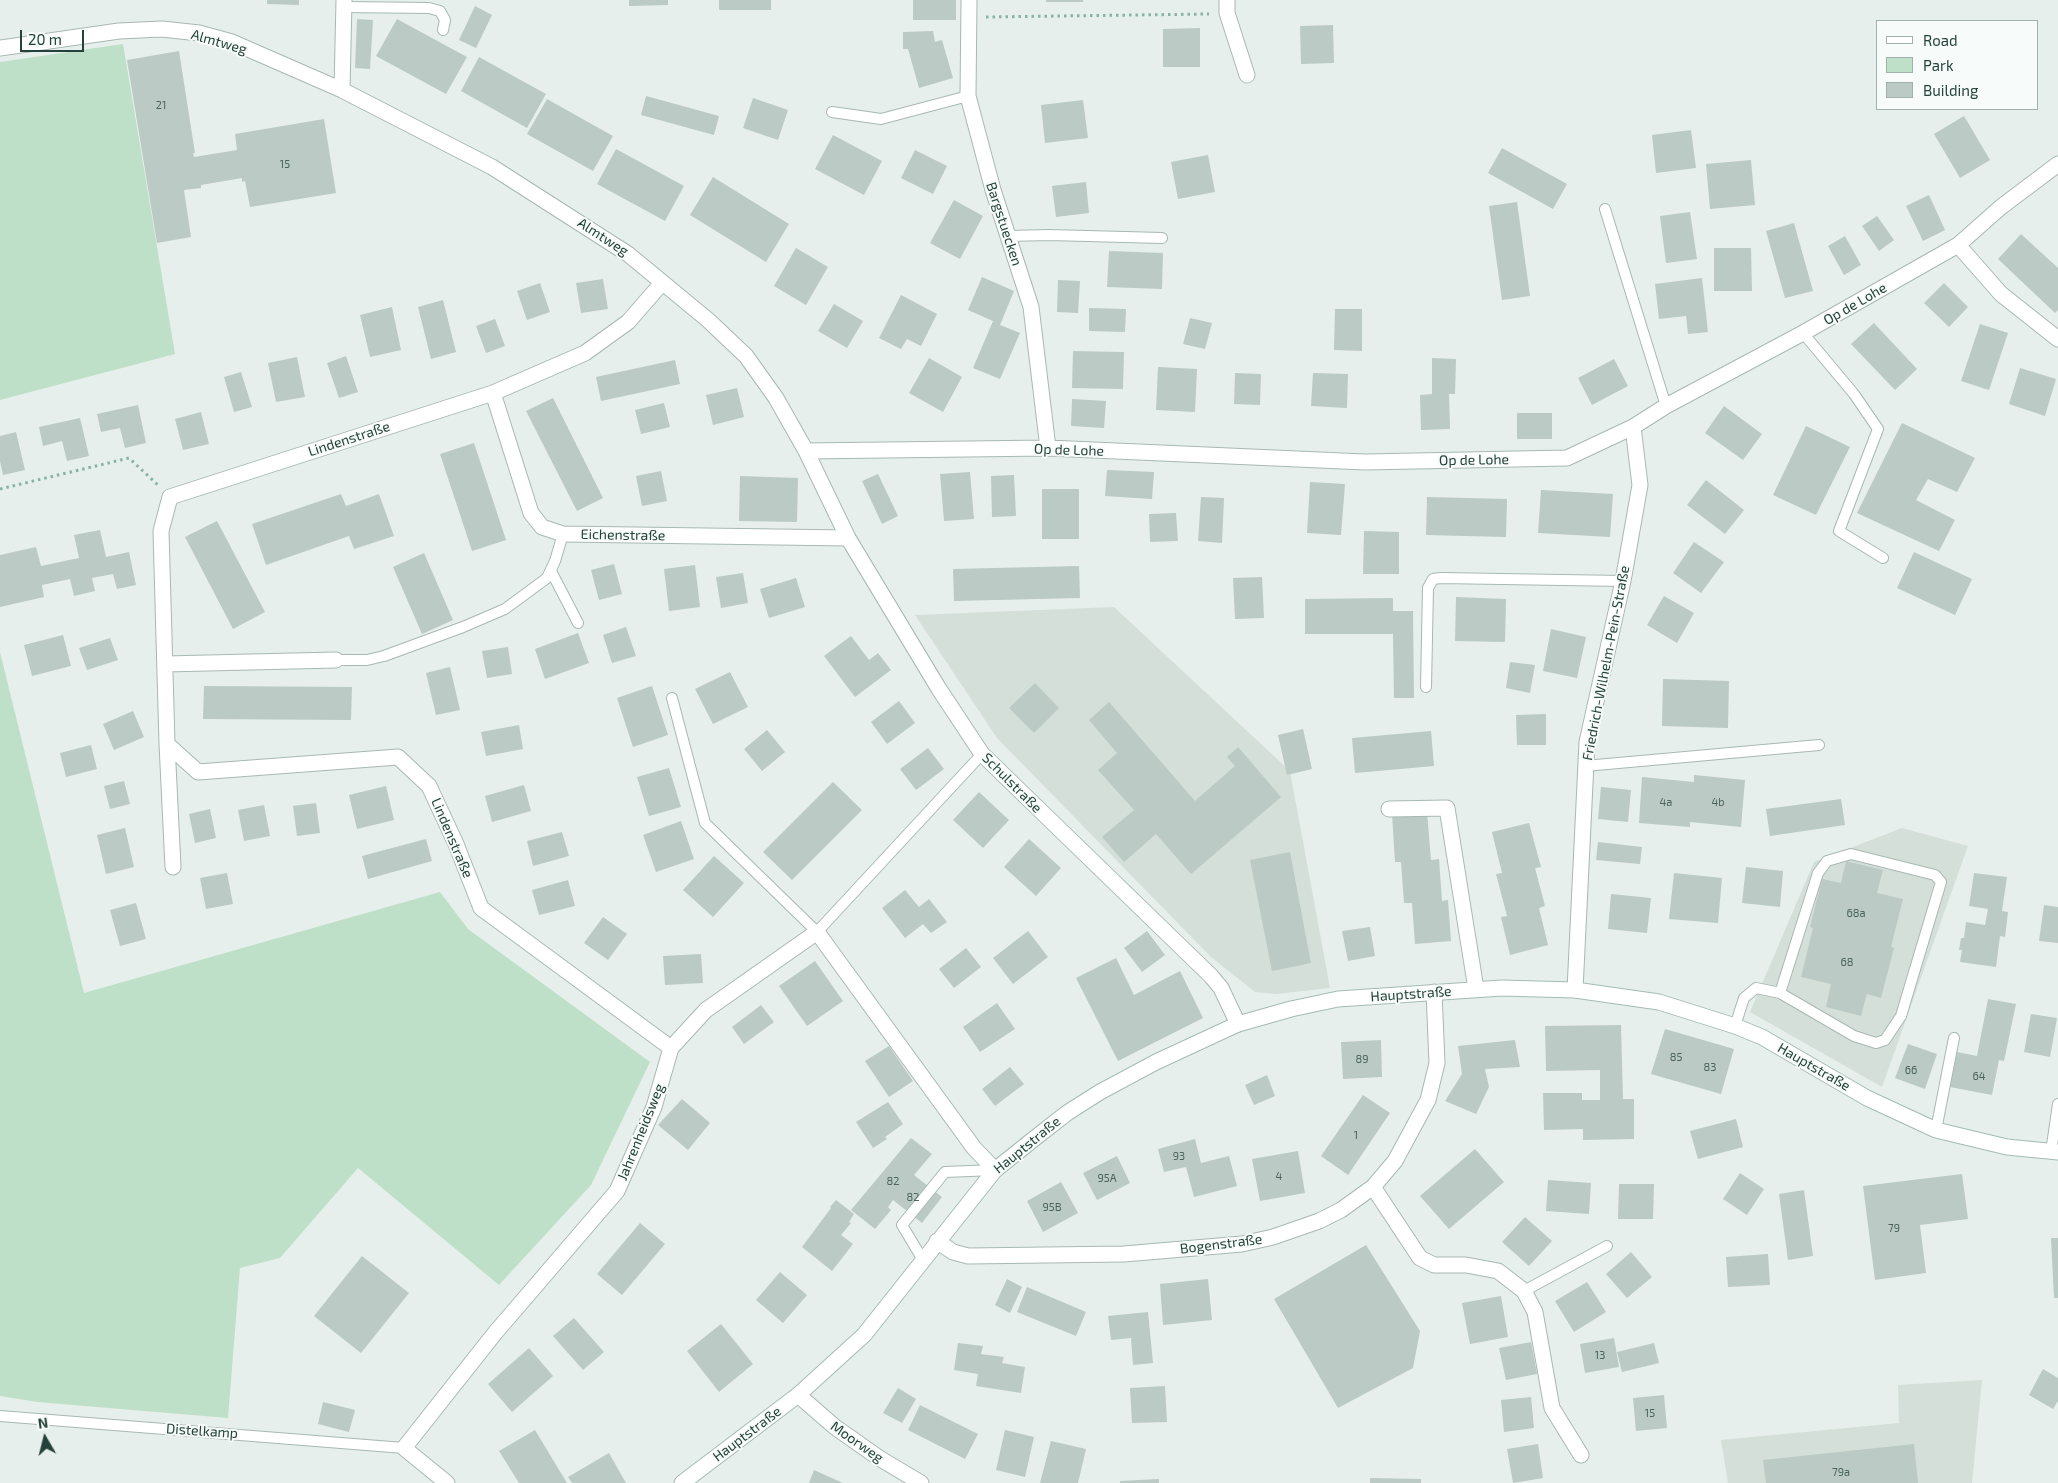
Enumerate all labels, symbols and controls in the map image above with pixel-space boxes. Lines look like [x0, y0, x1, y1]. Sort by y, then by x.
scale bar [22, 20, 86, 52]
legend [1876, 20, 2038, 110]
street label: Almtweg [189, 26, 249, 58]
text: 20 m [28, 30, 62, 48]
text: Road [1923, 31, 1958, 49]
text: Park [1923, 56, 1954, 74]
text: Building [1923, 81, 1978, 99]
house number: 21 [156, 98, 166, 112]
house number: 15 [280, 157, 290, 171]
street label: Bargstuecken [983, 180, 1025, 268]
street label: Almtweg [574, 214, 632, 260]
street label: Op de Lohe [1820, 279, 1890, 329]
street label: Lindenstraße [306, 418, 392, 460]
street label: Op de Lohe [1034, 440, 1104, 460]
street label: Op de Lohe [1439, 451, 1509, 469]
street label: Eichenstraße [581, 526, 665, 544]
street label: Friedrich-Wilhelm-Pein-Straße [1579, 564, 1633, 762]
street label: Schulstraße [979, 750, 1045, 816]
house number: 4a [1660, 795, 1672, 809]
house number: 4b [1711, 795, 1725, 809]
street label: Lindenstraße [428, 796, 476, 880]
house number: 68a [1846, 906, 1866, 920]
house number: 68 [1841, 955, 1853, 969]
street label: Hauptstraße [1370, 983, 1452, 1005]
street label: Hauptstraße [1775, 1039, 1853, 1095]
house number: 85 [1670, 1050, 1682, 1064]
house number: 89 [1356, 1052, 1368, 1066]
house number: 83 [1704, 1060, 1716, 1074]
house number: 66 [1905, 1063, 1917, 1077]
house number: 64 [1972, 1069, 1986, 1083]
street label: Jahrenheidsweg [614, 1081, 668, 1183]
street label: Hauptstraße [990, 1113, 1064, 1177]
house number: 1 [1354, 1128, 1358, 1142]
house number: 93 [1173, 1149, 1185, 1163]
house number: 4 [1276, 1169, 1282, 1183]
house number: 95A [1097, 1171, 1117, 1185]
house number: 82 [887, 1174, 899, 1188]
house number: 82 [907, 1190, 919, 1204]
house number: 95B [1042, 1200, 1062, 1214]
house number: 79 [1888, 1221, 1900, 1235]
street label: Bogenstraße [1179, 1231, 1263, 1257]
house number: 13 [1595, 1348, 1605, 1362]
street label: Hauptstraße [710, 1403, 784, 1465]
house number: 15 [1645, 1406, 1655, 1420]
north arrow [20, 1413, 70, 1463]
text: N [37, 1414, 49, 1432]
street label: Moorweg [827, 1418, 887, 1466]
street label: Distelkamp [165, 1420, 239, 1442]
house number: 79a [1832, 1465, 1850, 1479]

